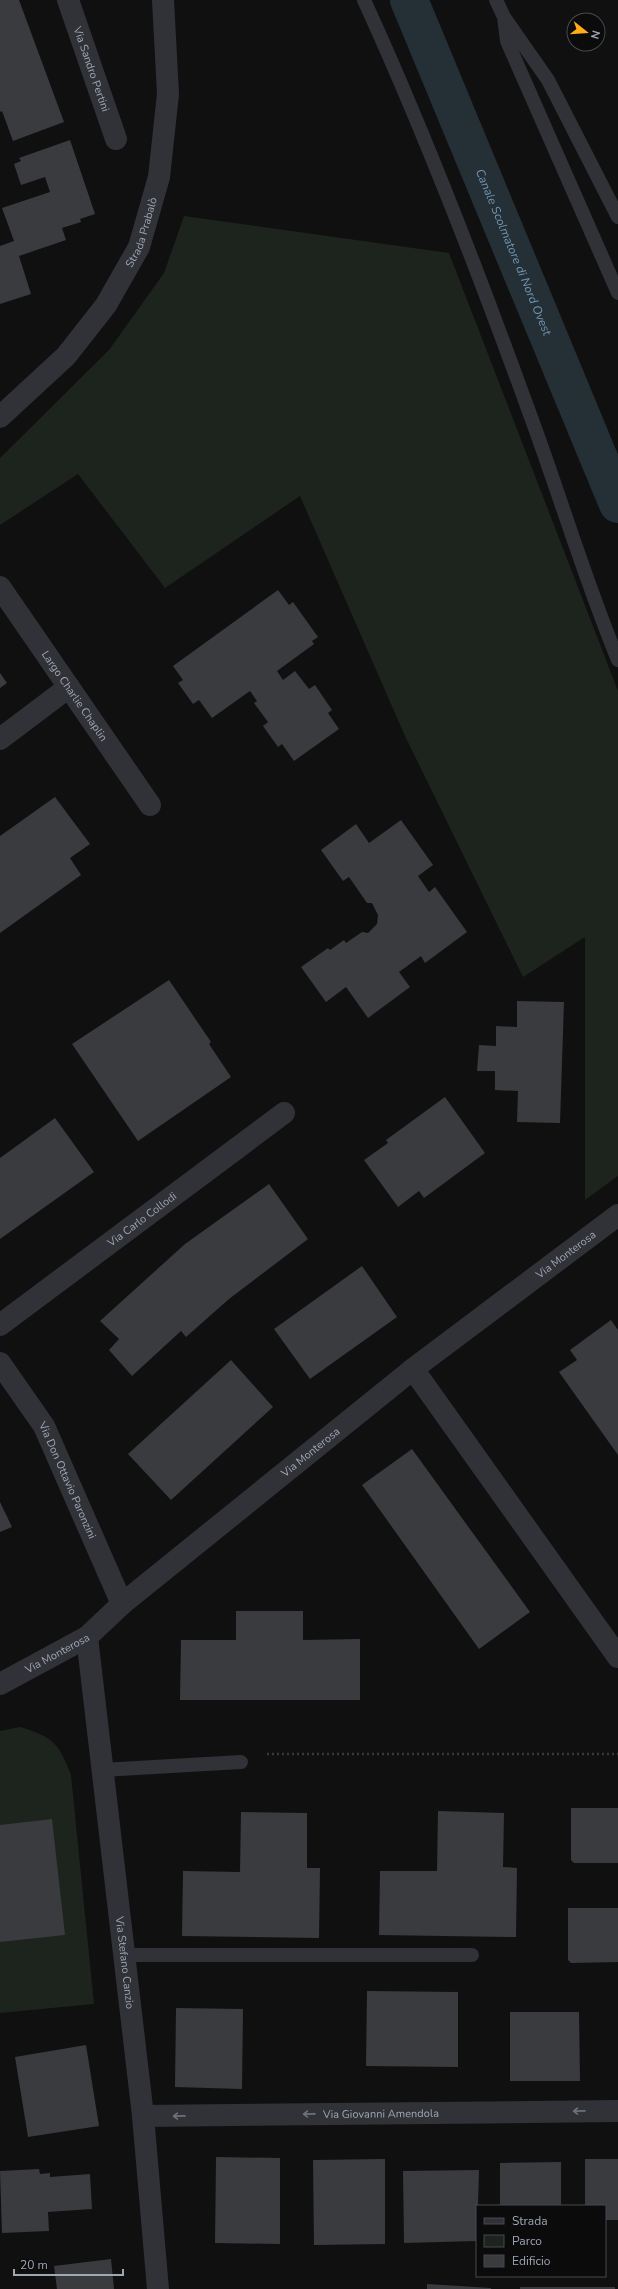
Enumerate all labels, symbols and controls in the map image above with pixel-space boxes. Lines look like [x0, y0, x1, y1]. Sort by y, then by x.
north arrow [566, 12, 606, 52]
street label: Via Sandro Pertini [69, 24, 113, 114]
text: N [587, 29, 603, 41]
water label: Canale Scolmatore di Nord Ovest [472, 166, 556, 339]
street label: Strada Prabalò [122, 196, 161, 270]
street label: Largo Charlie Chaplin [38, 648, 111, 744]
street label: Via Carlo Collodi [104, 1189, 180, 1251]
street label: Via Monterosa [532, 1227, 599, 1283]
street label: Via Don Ottavio Paronzini [35, 1418, 100, 1541]
street label: Via Monterosa [277, 1424, 343, 1481]
street label: Via Monterosa [22, 1630, 93, 1678]
street label: Via Stefano Canzio [112, 1915, 137, 2010]
street label: Via Giovanni Amendola [322, 2106, 439, 2122]
one-way arrow [573, 2107, 586, 2115]
one-way arrow [303, 2110, 316, 2118]
one-way arrow [173, 2112, 186, 2120]
legend [476, 2205, 606, 2277]
text: Strada [512, 2213, 548, 2229]
text: Parco [512, 2233, 542, 2249]
scale bar [14, 2251, 123, 2277]
text: Edificio [512, 2253, 551, 2269]
text: 20 m [20, 2257, 48, 2273]

